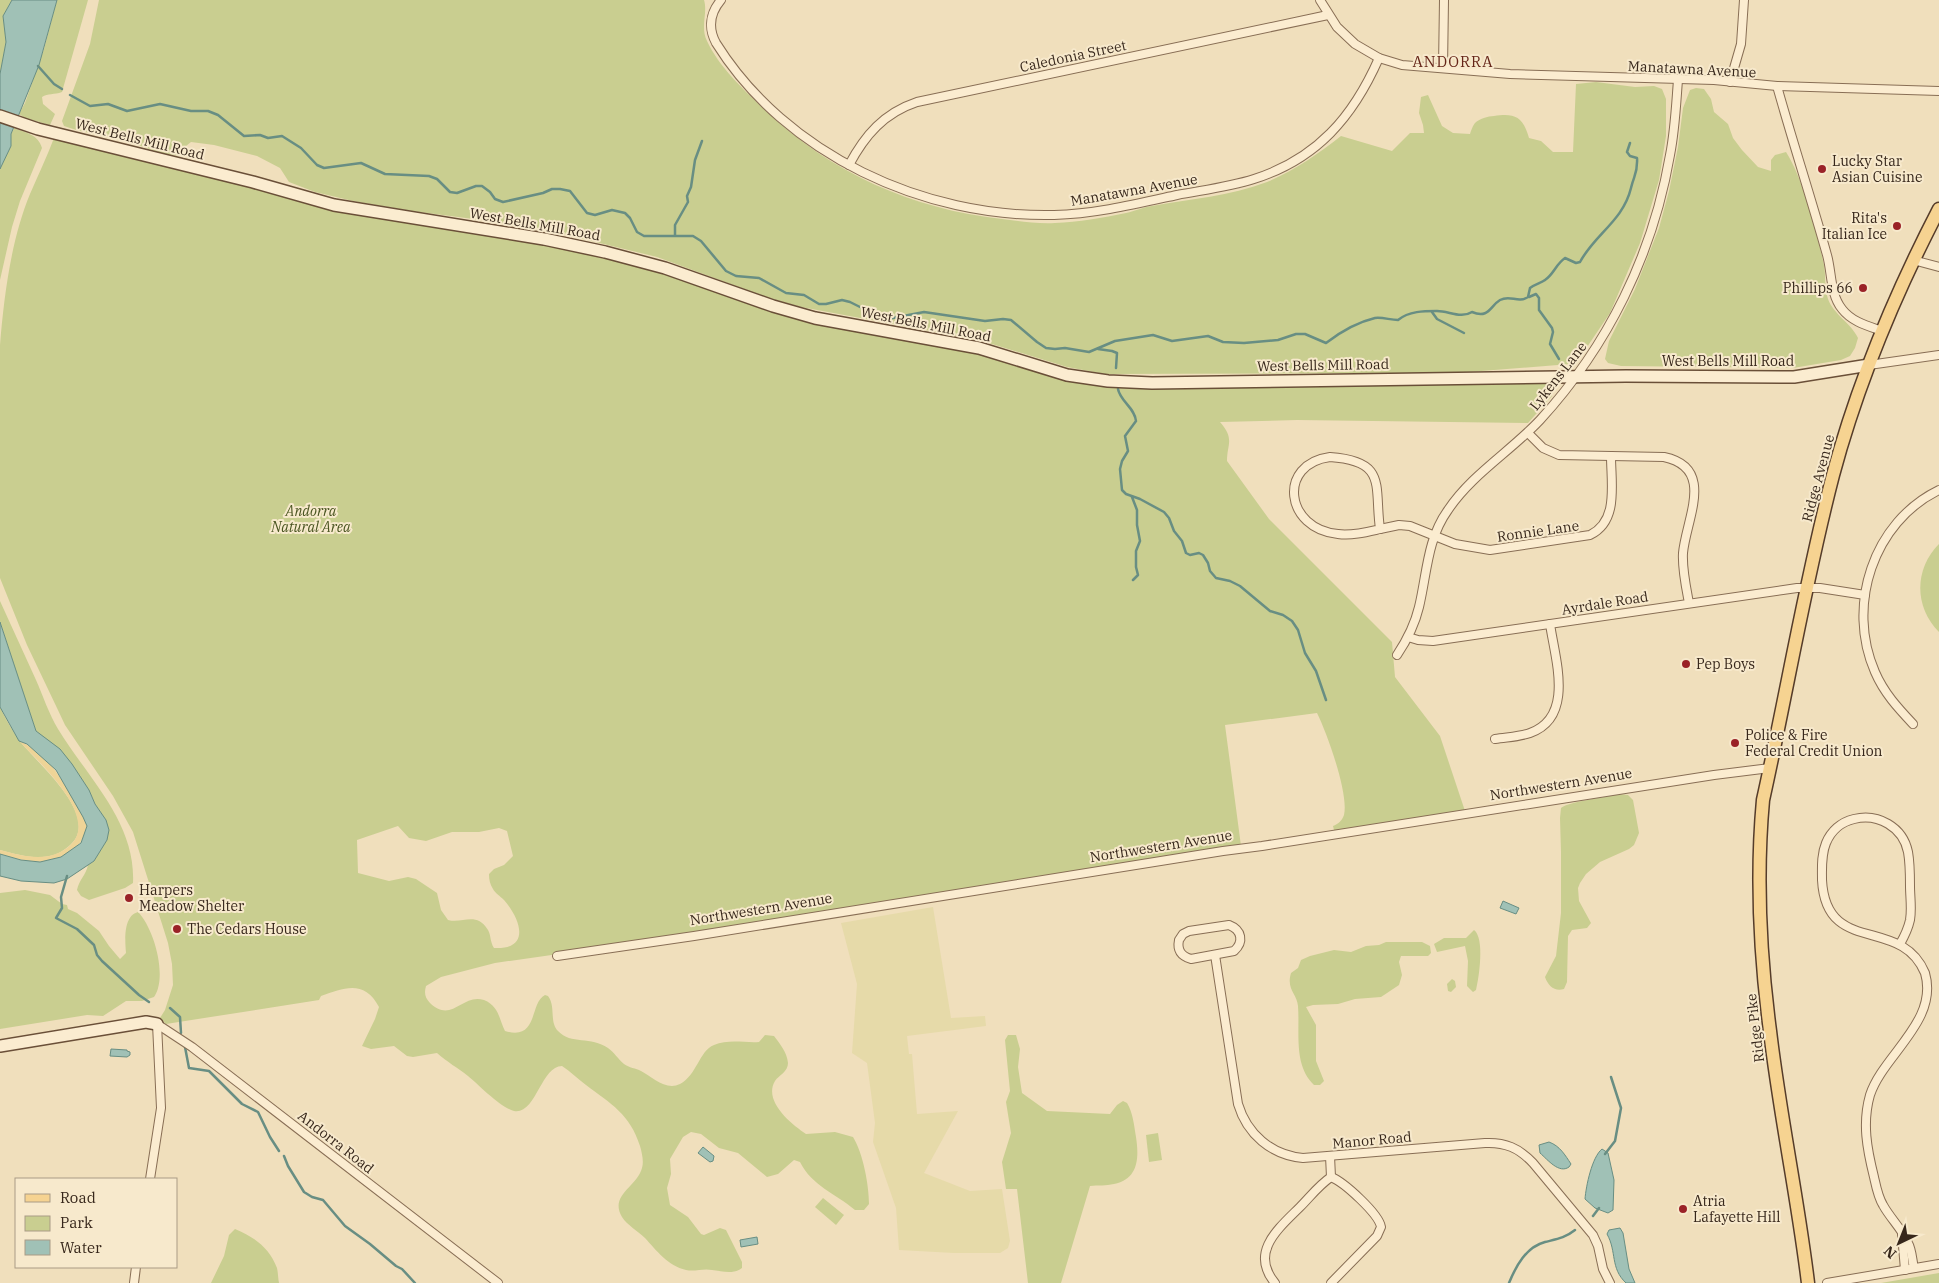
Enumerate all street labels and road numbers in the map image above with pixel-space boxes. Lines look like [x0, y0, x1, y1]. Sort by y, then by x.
street label: Caledonia Street [1018, 36, 1128, 76]
street label: Manatawna Avenue [1627, 57, 1757, 81]
street label: West Bells Mill Road [74, 114, 207, 164]
street label: Manatawna Avenue [1069, 170, 1199, 210]
street label: West Bells Mill Road [468, 204, 602, 244]
street label: West Bells Mill Road [859, 303, 993, 346]
street label: Lykens Lane [1526, 338, 1590, 414]
street label: West Bells Mill Road [1662, 352, 1795, 370]
street label: West Bells Mill Road [1257, 355, 1390, 375]
street label: Ridge Avenue [1798, 432, 1838, 524]
street label: Ronnie Lane [1496, 516, 1580, 546]
street label: Ayrdale Road [1560, 587, 1650, 619]
street label: Northwestern Avenue [1489, 764, 1633, 804]
street label: Northwestern Avenue [1089, 826, 1233, 866]
street label: Northwestern Avenue [689, 889, 833, 929]
street label: Ridge Pike [1742, 993, 1768, 1063]
street label: Andorra Road [294, 1107, 378, 1178]
street label: Manor Road [1332, 1128, 1413, 1152]

